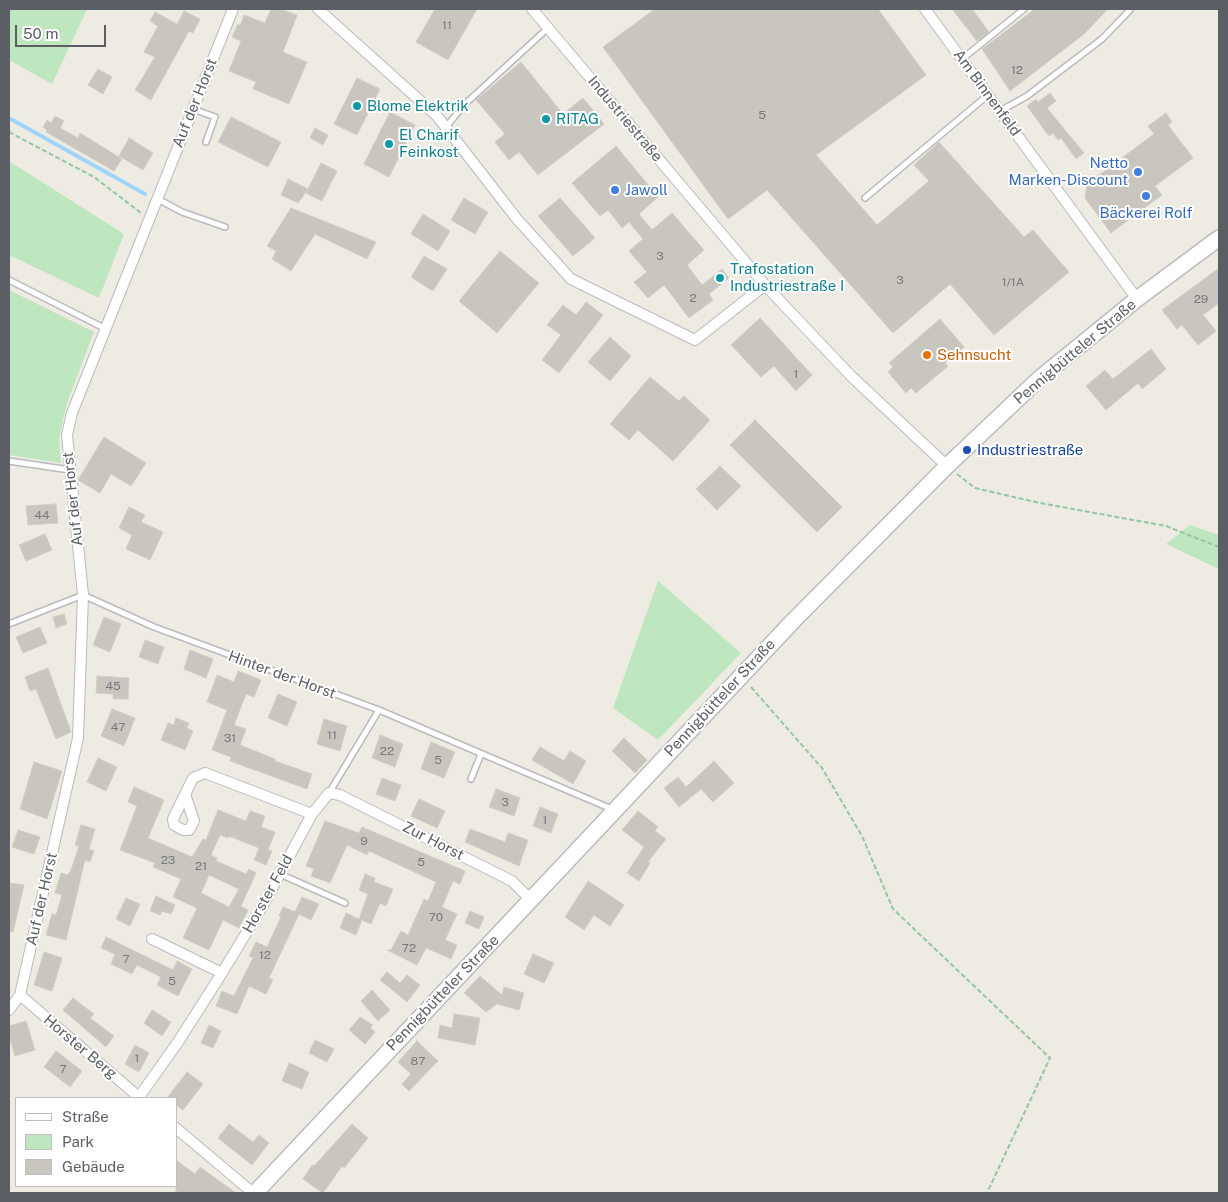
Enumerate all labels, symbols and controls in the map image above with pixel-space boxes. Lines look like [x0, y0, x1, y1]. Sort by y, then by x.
scale bar [18, 15, 109, 47]
house number: 11 [442, 18, 452, 32]
text: 50 m [23, 25, 58, 42]
street label: Am Binnenfeld [950, 46, 1024, 140]
street label: Auf der Horst [169, 56, 221, 150]
house number: 12 [1011, 63, 1023, 77]
street label: Industriestraße [584, 72, 666, 166]
place label: Blome Elektrik [367, 97, 469, 115]
marker: Blome Elektrik [351, 100, 363, 112]
house number: 5 [758, 108, 766, 122]
place label: RITAG [556, 110, 599, 128]
marker: RITAG [540, 113, 552, 125]
place label: El Charif Feinkost [399, 126, 459, 161]
marker: El Charif Feinkost [383, 138, 395, 150]
place label: Netto Marken-Discount [1008, 154, 1128, 189]
marker: Netto Marken-Discount [1132, 166, 1144, 178]
place label: Jawoll [625, 181, 668, 199]
marker: Jawoll [609, 184, 621, 196]
marker: Bäckerei Rolf [1140, 190, 1152, 202]
place label: Bäckerei Rolf [1099, 204, 1193, 222]
house number: 3 [656, 249, 664, 263]
place label: Trafostation Industriestraße I [730, 260, 844, 295]
marker: Trafostation Industriestraße I [714, 272, 726, 284]
house number: 3 [896, 273, 904, 287]
house number: 1/1A [1002, 275, 1024, 289]
house number: 2 [689, 291, 697, 305]
house number: 29 [1194, 292, 1208, 306]
street label: Pennigbütteler Straße [1010, 296, 1140, 408]
place label: Sehnsucht [937, 346, 1011, 364]
marker: Sehnsucht [921, 349, 933, 361]
house number: 1 [794, 367, 798, 381]
place label: Industriestraße [977, 441, 1083, 459]
marker: Industriestraße [961, 444, 973, 456]
street label: Auf der Horst [59, 451, 87, 547]
house number: 44 [34, 508, 50, 522]
street label: Pennigbütteler Straße [661, 636, 779, 760]
street label: Hinter der Horst [226, 647, 338, 703]
house number: 45 [105, 679, 121, 693]
house number: 47 [111, 720, 125, 734]
house number: 11 [327, 728, 337, 742]
house number: 31 [224, 731, 236, 745]
house number: 22 [380, 744, 394, 758]
house number: 5 [434, 753, 442, 767]
house number: 3 [501, 795, 509, 809]
house number: 1 [543, 813, 547, 827]
street label: Zur Horst [399, 818, 467, 864]
house number: 9 [360, 834, 368, 848]
street label: Auf der Horst [23, 851, 61, 947]
street label: Horster Feld [239, 852, 297, 936]
house number: 23 [161, 853, 175, 867]
house number: 5 [417, 855, 425, 869]
house number: 21 [195, 859, 207, 873]
house number: 70 [429, 910, 443, 924]
street label: Pennigbütteler Straße [383, 931, 503, 1055]
house number: 72 [402, 941, 416, 955]
house number: 12 [259, 948, 271, 962]
house number: 7 [122, 952, 130, 966]
house number: 5 [168, 974, 176, 988]
street label: Horster Berg [40, 1011, 120, 1083]
house number: 1 [135, 1051, 139, 1065]
house number: 87 [411, 1054, 425, 1068]
house number: 7 [59, 1062, 67, 1076]
legend [15, 1097, 178, 1187]
text: Straße [62, 1108, 109, 1125]
text: Park [62, 1133, 94, 1150]
text: Gebäude [62, 1158, 125, 1175]

